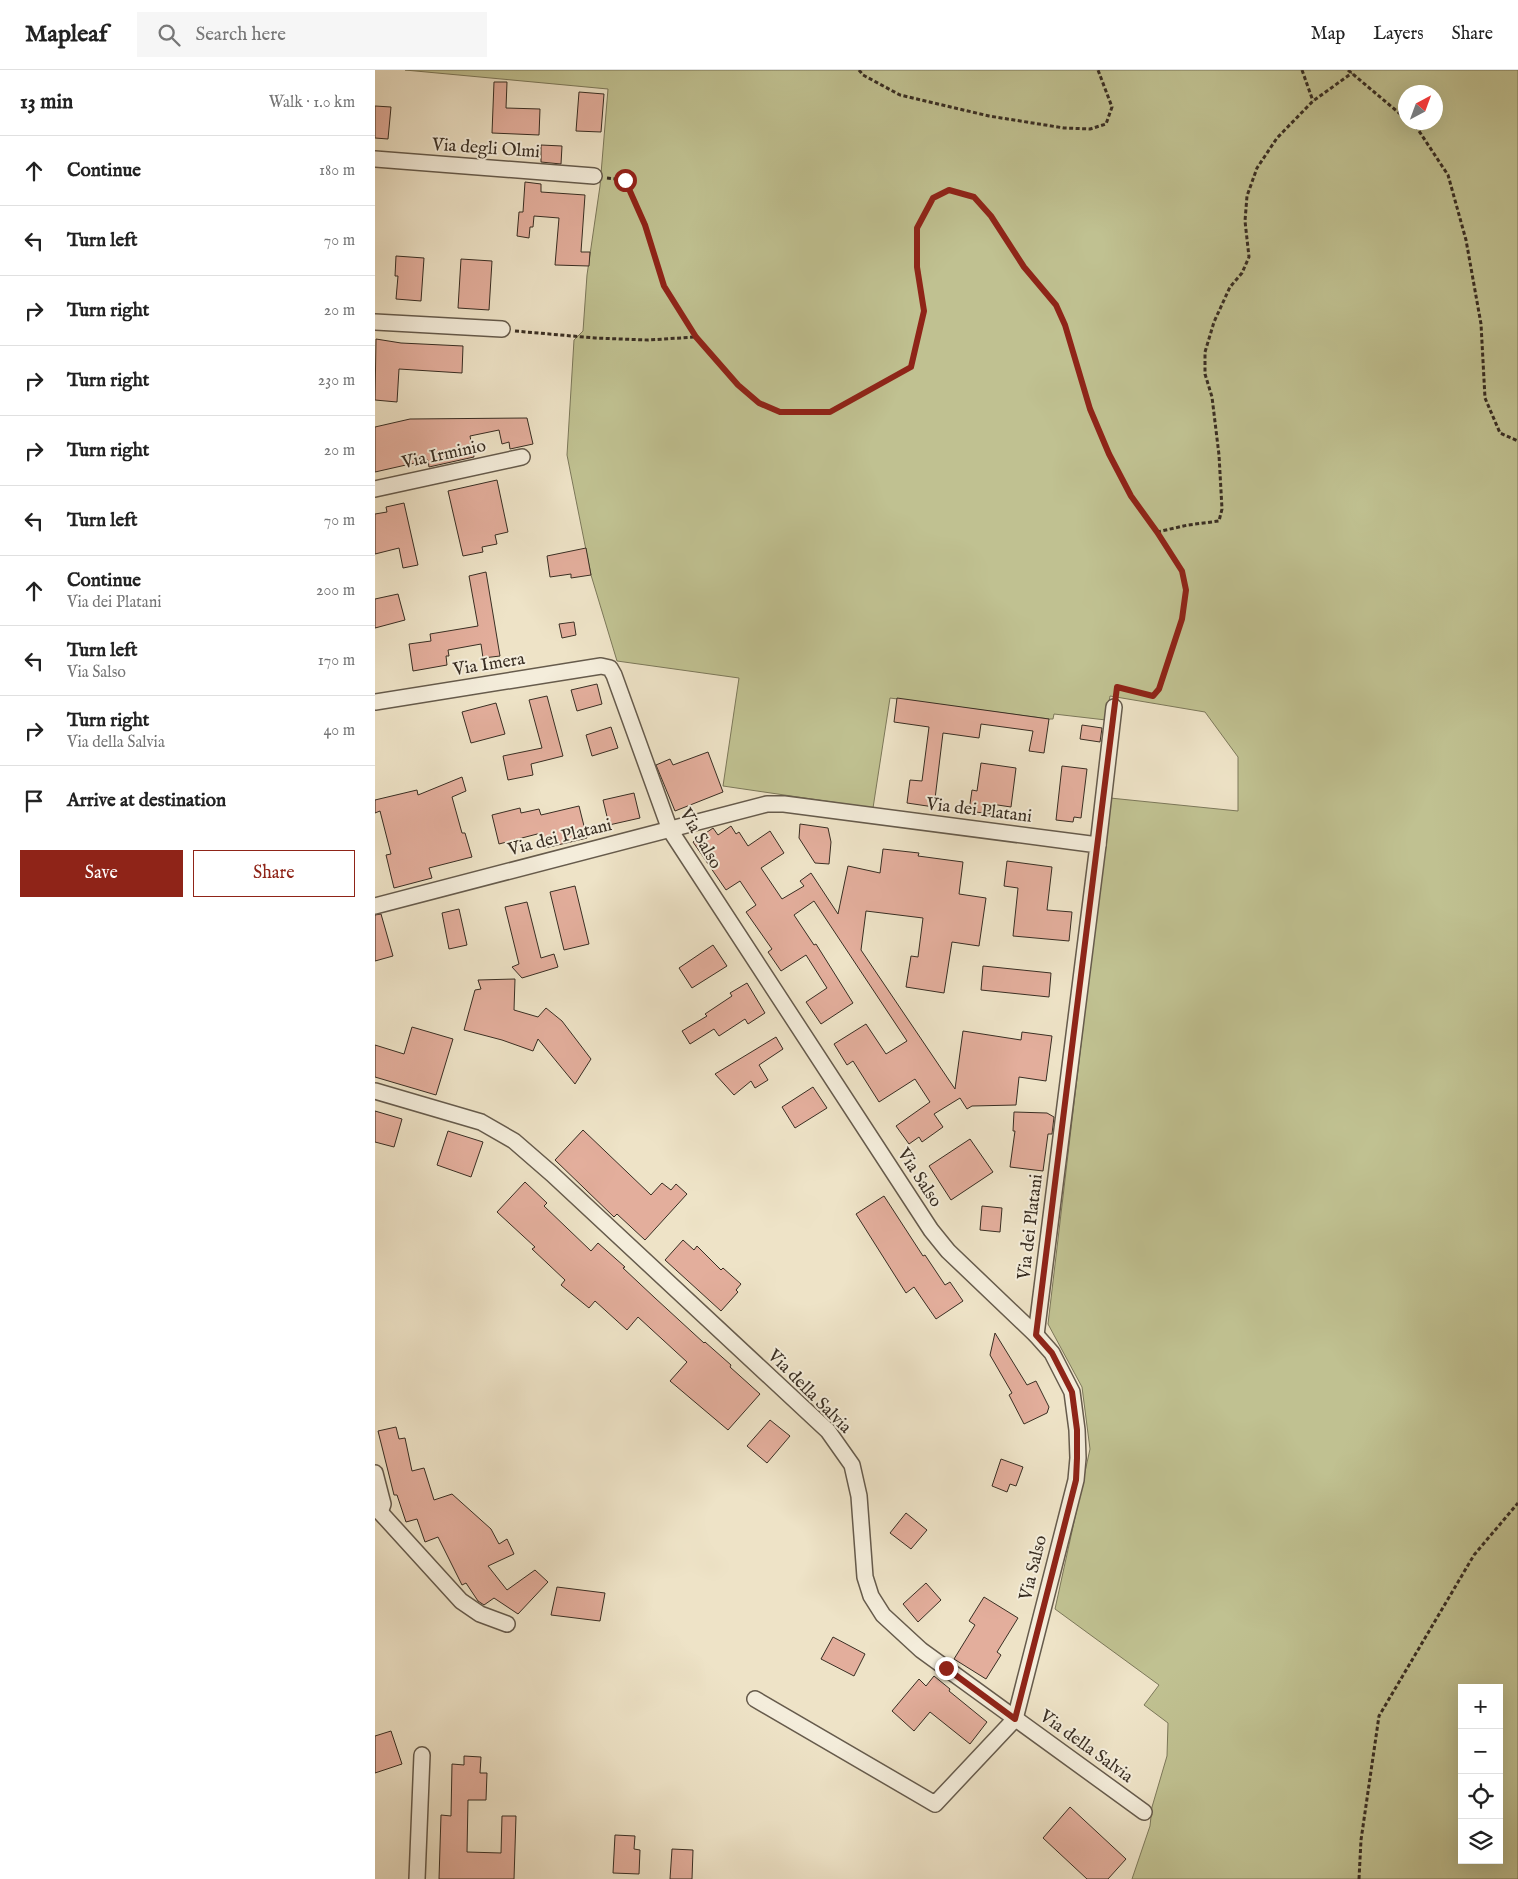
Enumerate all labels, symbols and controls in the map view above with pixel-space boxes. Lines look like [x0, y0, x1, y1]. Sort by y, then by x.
search box [137, 12, 487, 57]
text: Mapleaf [25, 19, 107, 50]
icon: search [155, 21, 183, 49]
text: Search here [195, 23, 286, 47]
text: Map [1311, 23, 1345, 46]
text: Layers [1373, 23, 1424, 46]
text: Share [1452, 23, 1493, 46]
north arrow [1398, 85, 1443, 130]
text: 13 min [20, 89, 73, 116]
text: Walk · 1.0 km [269, 93, 355, 113]
street label: Via degli Olmi [430, 134, 541, 164]
icon: ahead [20, 157, 48, 185]
text: Continue [67, 159, 141, 183]
text: 180 m [319, 161, 355, 181]
route start [614, 169, 637, 192]
icon: left [20, 227, 48, 255]
text: Turn left [67, 229, 138, 253]
text: 70 m [324, 231, 355, 251]
icon: right [20, 297, 48, 325]
text: Turn right [67, 299, 149, 323]
text: 20 m [324, 301, 355, 321]
icon: right [20, 367, 48, 395]
text: Turn right [67, 369, 149, 393]
text: 230 m [318, 371, 355, 391]
street label: Via Irminio [399, 435, 488, 475]
icon: right [20, 437, 48, 465]
text: Turn right [67, 439, 149, 463]
text: 20 m [324, 441, 355, 461]
icon: left [20, 507, 48, 535]
text: Turn left [67, 509, 138, 533]
text: 70 m [324, 511, 355, 531]
text: Continue [67, 569, 141, 593]
icon: ahead [20, 577, 48, 605]
text: 200 m [316, 581, 355, 601]
text: Via dei Platani [67, 593, 162, 613]
text: Turn left [67, 639, 138, 663]
icon: left [20, 647, 48, 675]
street label: Via Imera [450, 648, 527, 682]
text: 170 m [318, 651, 355, 671]
text: Via Salso [67, 663, 126, 683]
text: Turn right [67, 709, 149, 733]
icon: right [20, 717, 48, 745]
text: 40 m [323, 721, 355, 741]
text: Via della Salvia [67, 733, 165, 753]
icon: arrive [20, 787, 48, 815]
text: Arrive at destination [67, 789, 226, 813]
street label: Via dei Platani [924, 793, 1033, 829]
street label: Via Salso [673, 804, 727, 874]
street label: Via dei Platani [505, 814, 615, 862]
button: Save [20, 850, 183, 897]
button: Share [193, 850, 355, 897]
street label: Via Salso [891, 1143, 947, 1212]
street label: Via dei Platani [1013, 1173, 1049, 1282]
street label: Via della Salvia [761, 1344, 856, 1439]
street label: Via Salso [1015, 1533, 1053, 1604]
route end [935, 1657, 958, 1680]
map controls [1458, 1684, 1503, 1864]
button: + [1458, 1684, 1503, 1729]
street label: Via della Salvia [1034, 1705, 1137, 1789]
button: − [1458, 1729, 1503, 1774]
button: locate [1458, 1774, 1503, 1819]
button: layers [1458, 1819, 1503, 1864]

